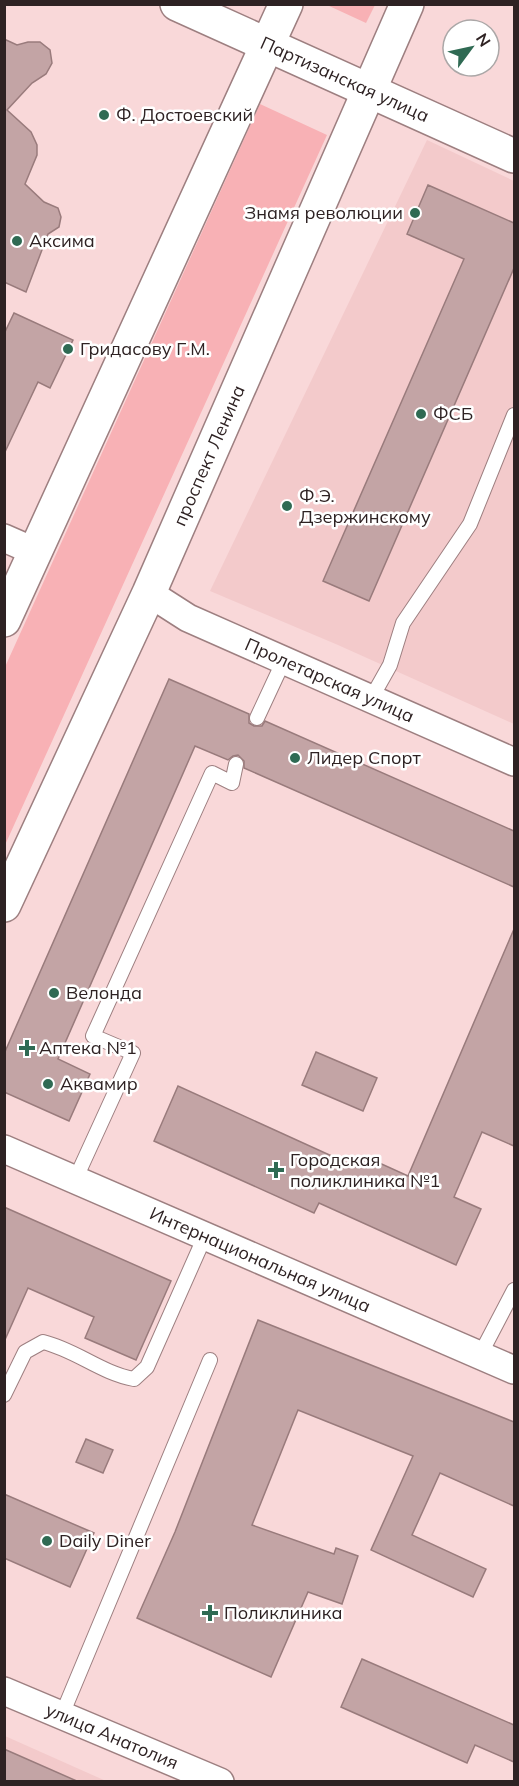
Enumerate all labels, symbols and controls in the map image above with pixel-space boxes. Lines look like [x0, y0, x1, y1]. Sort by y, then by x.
north arrow [441, 18, 501, 78]
text: N [472, 29, 495, 50]
street label: Партизанская улица [257, 31, 433, 127]
place label: Ф. Достоевский [116, 103, 253, 126]
marker: Ф. Достоевский [97, 108, 111, 122]
place label: Знамя революции [244, 201, 403, 224]
marker: Знамя революции [408, 206, 422, 220]
place label: Аксима [29, 229, 95, 252]
marker: Аксима [10, 234, 24, 248]
place label: Гридасову Г.М. [80, 337, 210, 360]
marker: Гридасову Г.М. [61, 342, 75, 356]
street label: проспект Ленина [168, 381, 250, 529]
place label: ФСБ [433, 402, 473, 425]
marker: ФСБ [414, 407, 428, 421]
place label: Ф.Э. Дзержинскому [299, 484, 431, 528]
marker: Ф.Э. Дзержинскому [280, 499, 294, 513]
street label: Пролетарская улица [242, 633, 418, 727]
place label: Лидер Спорт [307, 746, 421, 769]
marker: Лидер Спорт [288, 751, 302, 765]
place label: Велонда [66, 981, 142, 1004]
marker: Велонда [47, 986, 61, 1000]
place label: Аптека №1 [39, 1036, 137, 1059]
marker: Аптека №1 [20, 1041, 34, 1055]
place label: Аквамир [60, 1072, 138, 1095]
marker: Аквамир [41, 1077, 55, 1091]
place label: Городская поликлиника №1 [290, 1148, 440, 1192]
marker: Городская поликлиника №1 [267, 1161, 285, 1179]
street label: Интернациональная улица [146, 1202, 374, 1317]
place label: Daily Diner [59, 1529, 151, 1552]
marker: Daily Diner [40, 1534, 54, 1548]
place label: Поликлиника [224, 1601, 342, 1624]
marker: Поликлиника [201, 1604, 219, 1622]
street label: улица Анатолия [42, 1698, 182, 1774]

